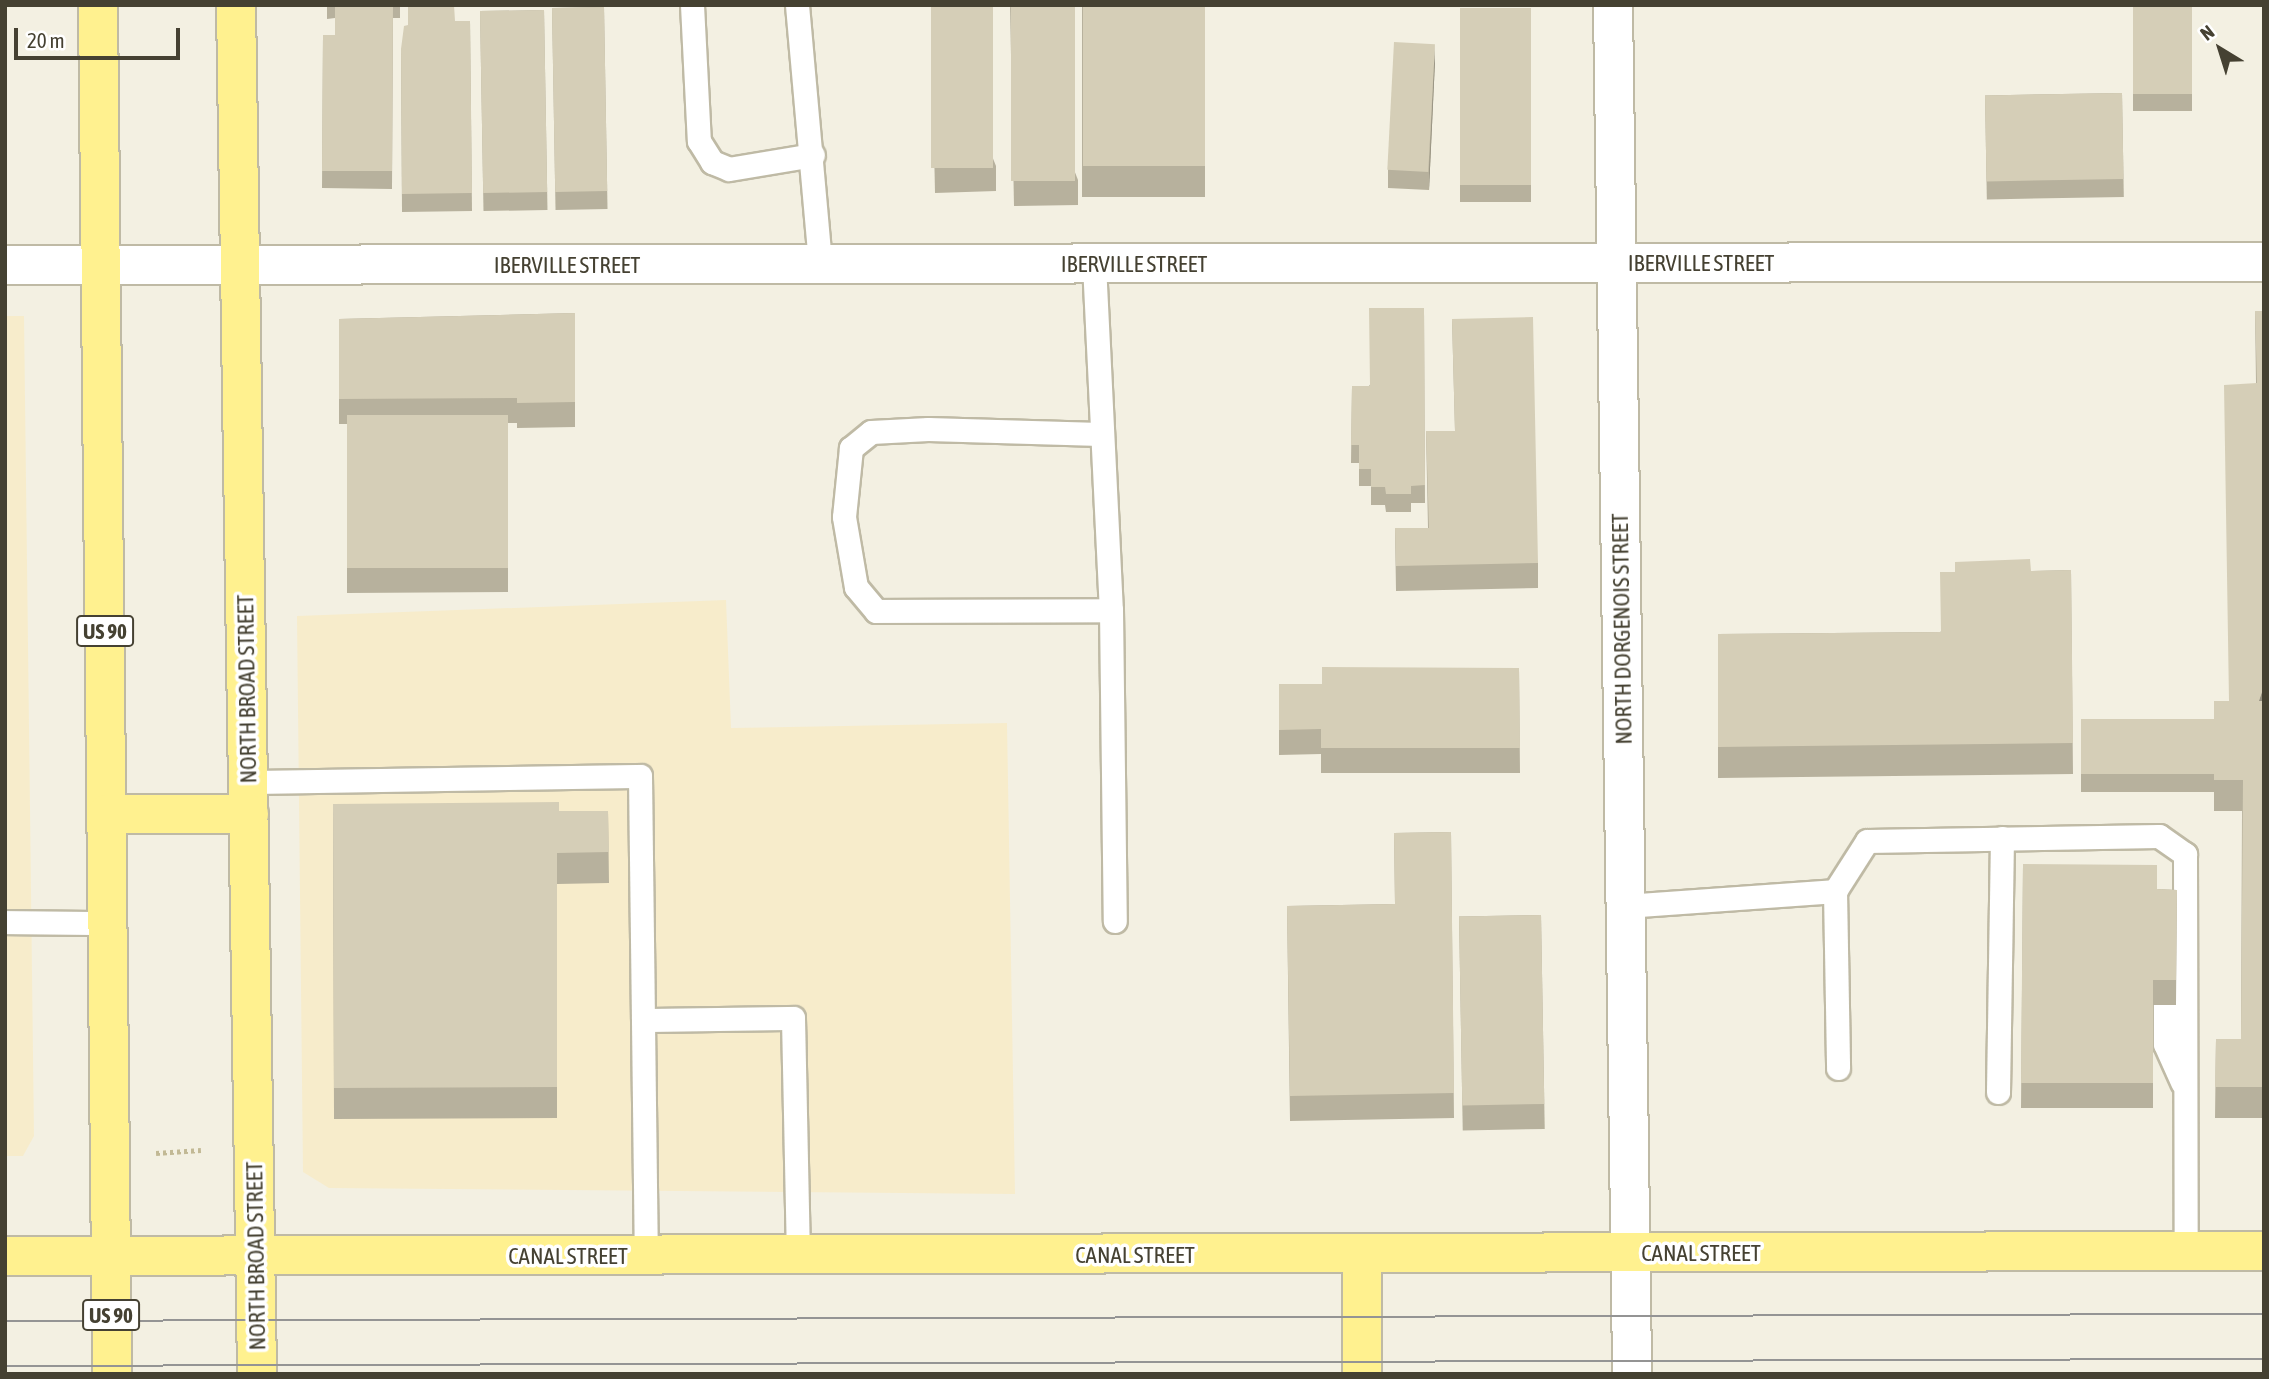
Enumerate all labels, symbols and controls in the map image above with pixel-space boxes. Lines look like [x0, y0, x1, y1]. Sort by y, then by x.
scale bar [18, 14, 184, 58]
north arrow [2185, 14, 2255, 84]
text: N [2196, 20, 2218, 45]
text: 20 m [27, 28, 65, 52]
street label: IBERVILLE STREET [1628, 249, 1774, 277]
street label: IBERVILLE STREET [1061, 250, 1207, 278]
street label: IBERVILLE STREET [494, 251, 640, 279]
street label: NORTH DORGENOIS STREET [1606, 513, 1638, 745]
street label: NORTH BROAD STREET [232, 594, 262, 784]
road number: US 90 [75, 614, 135, 648]
street label: NORTH BROAD STREET [241, 1161, 271, 1351]
street label: CANAL STREET [1641, 1239, 1761, 1267]
street label: CANAL STREET [1075, 1241, 1195, 1269]
street label: CANAL STREET [508, 1242, 628, 1270]
road number: US 90 [81, 1298, 141, 1332]

